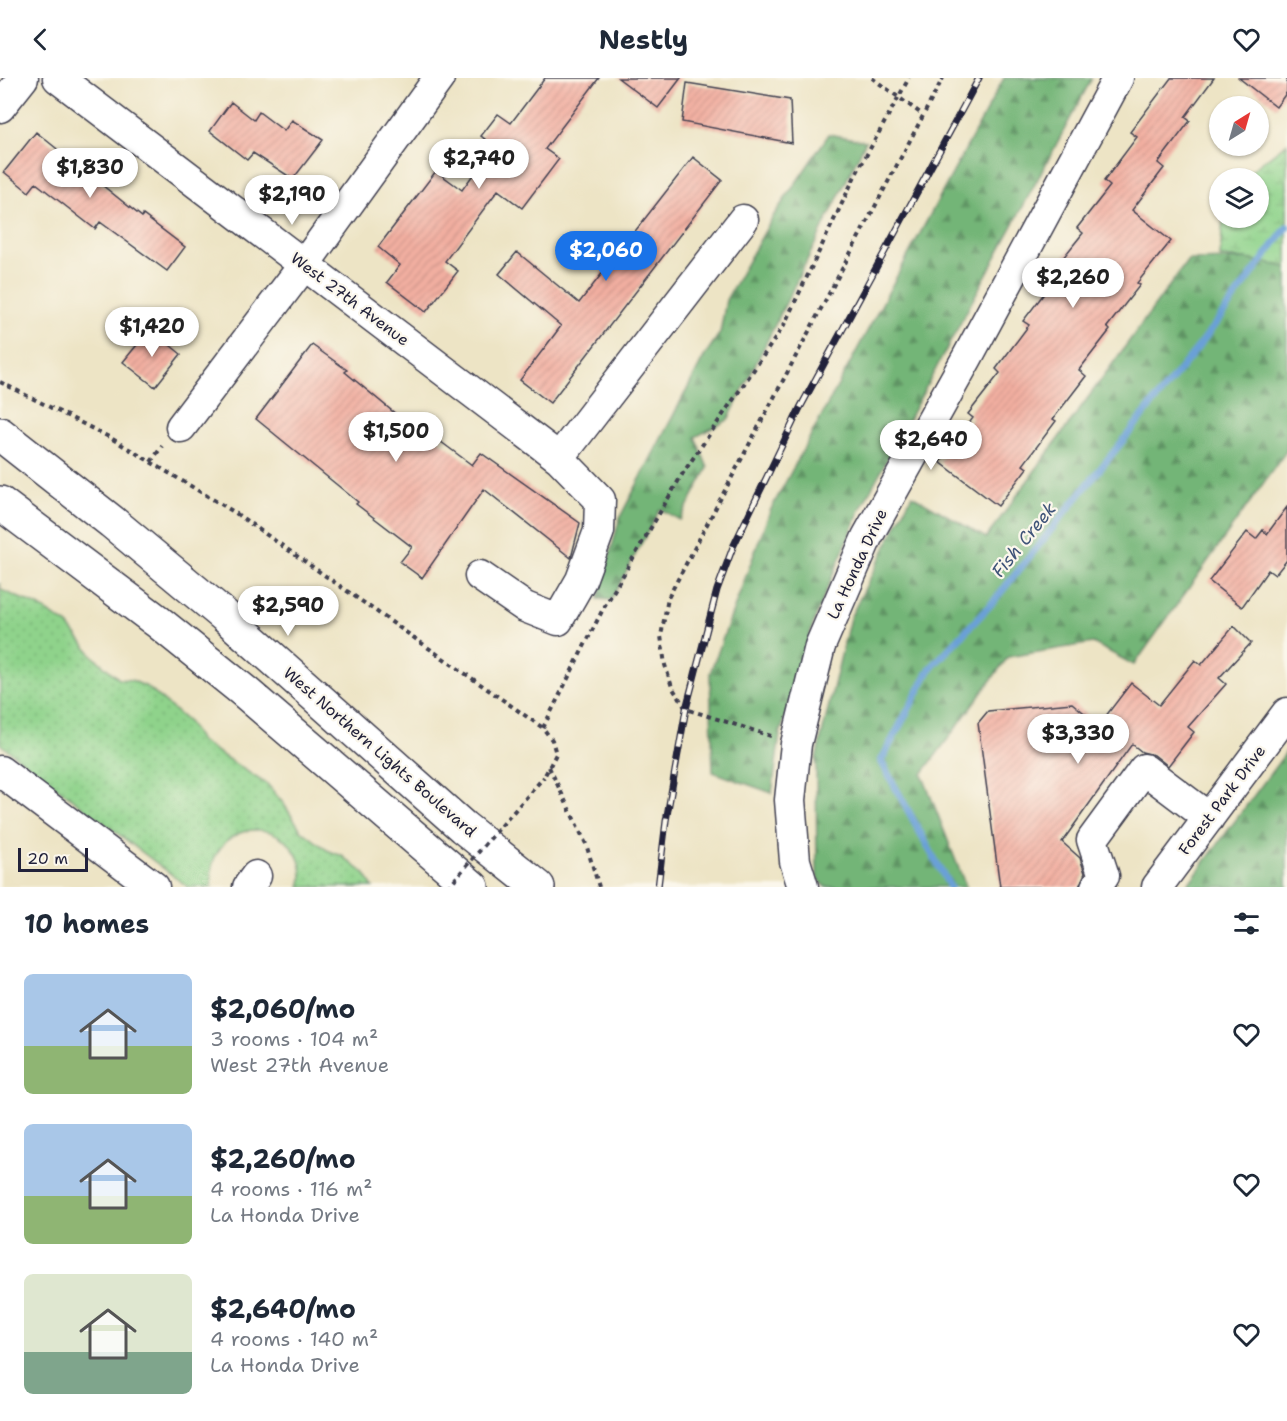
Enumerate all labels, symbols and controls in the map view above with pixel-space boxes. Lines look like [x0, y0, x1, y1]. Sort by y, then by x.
text: Nestly [599, 21, 688, 58]
icon: back [24, 23, 57, 56]
icon: heart [1230, 23, 1263, 56]
north arrow [1209, 96, 1269, 156]
map controls [1209, 96, 1269, 228]
pin: $2,740 [430, 139, 528, 190]
text: $2,740 [443, 145, 515, 171]
pin: $1,830 [41, 148, 139, 199]
text: $1,830 [56, 154, 124, 180]
button: layers [1209, 168, 1269, 228]
pin: $2,190 [243, 175, 341, 226]
text: $2,190 [258, 181, 326, 207]
pin: $2,060 [557, 231, 655, 282]
text: $2,060 [569, 237, 643, 263]
street label: West 27th Avenue [286, 247, 414, 351]
pin: $2,260 [1024, 258, 1122, 309]
text: $2,260 [1036, 264, 1110, 290]
pin: $1,420 [103, 307, 201, 358]
text: $1,420 [119, 313, 185, 339]
pin: $1,500 [347, 412, 445, 463]
text: $1,500 [362, 418, 430, 444]
pin: $2,640 [882, 420, 980, 471]
text: $2,640 [894, 426, 968, 452]
water label: Fish Creek [986, 497, 1062, 583]
street label: La Honda Drive [822, 505, 892, 623]
pin: $2,590 [239, 586, 337, 637]
text: $2,590 [252, 592, 324, 618]
street label: West Northern Lights Boulevard [279, 662, 481, 842]
pin: $3,330 [1029, 714, 1127, 765]
text: $3,330 [1041, 720, 1115, 746]
street label: Forest Park Drive [1174, 741, 1270, 859]
scale bar [18, 845, 88, 872]
text: 20 m [27, 848, 68, 869]
text: 10 homes [24, 906, 149, 941]
icon: filters [1230, 907, 1263, 940]
text: $2,060/mo [210, 991, 355, 1026]
icon: home [72, 998, 144, 1070]
icon: heart [1230, 1018, 1263, 1051]
text: 3 rooms · 104 m² [210, 1026, 378, 1052]
text: West 27th Avenue [210, 1052, 389, 1078]
text: $2,260/mo [210, 1141, 356, 1176]
icon: home [72, 1148, 144, 1220]
icon: heart [1230, 1168, 1263, 1201]
text: 4 rooms · 116 m² [210, 1176, 372, 1202]
text: La Honda Drive [210, 1202, 360, 1228]
text: $2,640/mo [210, 1291, 356, 1326]
icon: home [72, 1298, 144, 1370]
icon: heart [1230, 1318, 1263, 1351]
text: 4 rooms · 140 m² [210, 1326, 378, 1352]
text: La Honda Drive [210, 1352, 360, 1378]

